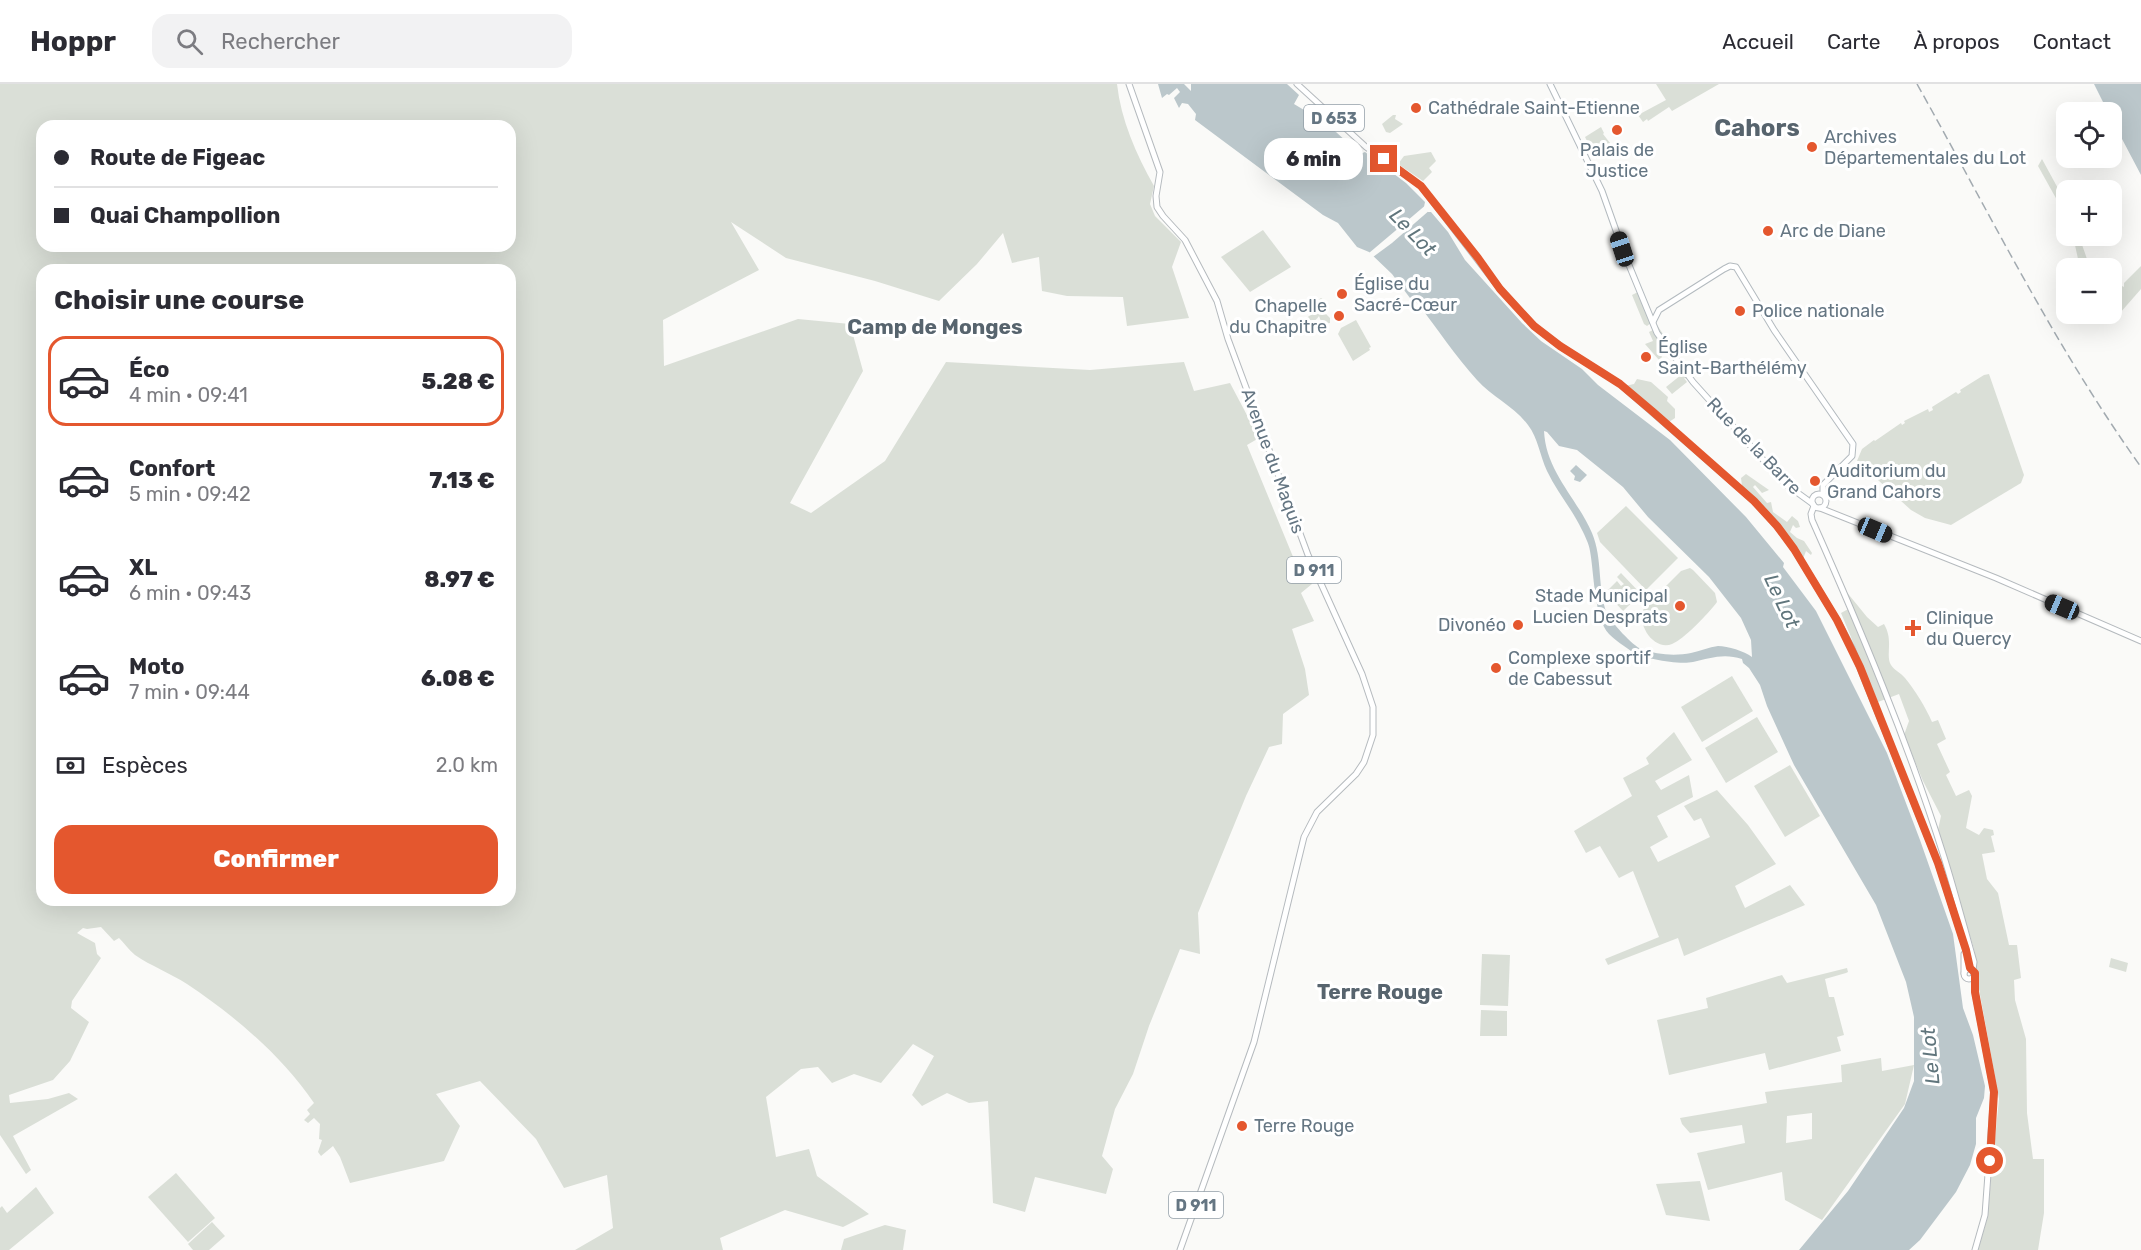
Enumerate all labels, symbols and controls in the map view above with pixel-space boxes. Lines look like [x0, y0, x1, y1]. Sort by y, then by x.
search box [152, 14, 572, 68]
text: Hoppr [30, 25, 116, 58]
icon: search [173, 25, 206, 58]
text: Rechercher [221, 28, 340, 55]
text: Accueil [1722, 29, 1794, 54]
text: Carte [1827, 29, 1880, 54]
text: À propos [1913, 29, 2000, 54]
text: Contact [2033, 29, 2111, 54]
place label: Cathédrale Saint-Etienne [1428, 97, 1640, 119]
marker: Cathédrale Saint-Etienne [1409, 101, 1423, 115]
map controls [2056, 102, 2122, 324]
button: locate [2056, 102, 2122, 168]
road number: D 653 [1304, 105, 1364, 131]
district label: Cahors [1714, 114, 1800, 142]
marker: Palais de Justice [1610, 123, 1624, 137]
place label: Archives Départementales du Lot [1824, 126, 2026, 169]
callout: 6 min [1264, 138, 1363, 180]
place label: Palais de Justice [1580, 139, 1654, 182]
marker: Archives Départementales du Lot [1805, 140, 1819, 154]
text: Route de Figeac [90, 144, 265, 171]
route end [1370, 145, 1397, 172]
text: 6 min [1286, 147, 1341, 171]
button: + [2056, 180, 2122, 246]
text: Quai Champollion [90, 202, 280, 229]
water label: Le Lot [1385, 203, 1442, 261]
place label: Arc de Diane [1780, 220, 1886, 242]
marker: Arc de Diane [1761, 224, 1775, 238]
car [1608, 229, 1636, 269]
button: − [2056, 258, 2122, 324]
place label: Église du Sacré-Cœur [1354, 273, 1457, 316]
text: Choisir une course [54, 284, 304, 316]
marker: Église du Sacré-Cœur [1335, 287, 1349, 301]
place label: Chapelle du Chapitre [1229, 295, 1327, 338]
place label: Police nationale [1752, 300, 1885, 322]
marker: Police nationale [1733, 304, 1747, 318]
marker: Chapelle du Chapitre [1332, 309, 1346, 323]
district label: Camp de Monges [847, 314, 1023, 339]
place label: Église Saint-Barthélémy [1658, 336, 1807, 379]
marker: Église Saint-Barthélémy [1639, 350, 1653, 364]
icon: car [57, 354, 111, 408]
text: Éco [129, 356, 169, 383]
text: 5.28 € [422, 368, 495, 395]
text: 4 min · 09:41 [129, 383, 248, 407]
street label: Avenue du Maquis [1237, 385, 1309, 537]
street label: Rue de la Barre [1702, 393, 1806, 499]
icon: car [57, 453, 111, 507]
text: Confort [129, 455, 215, 482]
place label: Auditorium du Grand Cahors [1827, 460, 1946, 503]
text: 7.13 € [429, 467, 495, 494]
marker: Auditorium du Grand Cahors [1808, 474, 1822, 488]
text: 5 min · 09:42 [129, 482, 251, 506]
car [1855, 515, 1895, 545]
icon: car [57, 552, 111, 606]
text: XL [129, 554, 157, 581]
road number: D 911 [1287, 557, 1341, 583]
text: 8.97 € [424, 566, 495, 593]
water label: Le Lot [1759, 570, 1805, 632]
text: 6 min · 09:43 [129, 581, 251, 605]
place label: Stade Municipal Lucien Desprats [1532, 585, 1668, 628]
car [2042, 592, 2082, 622]
marker: Stade Municipal Lucien Desprats [1673, 599, 1687, 613]
place label: Clinique du Quercy [1926, 607, 2011, 650]
place label: Divonéo [1438, 614, 1506, 636]
marker: Divonéo [1511, 618, 1525, 632]
marker: Clinique du Quercy [1904, 619, 1922, 637]
place label: Complexe sportif de Cabessut [1508, 647, 1651, 690]
icon: car [57, 651, 111, 705]
text: Moto [129, 653, 184, 680]
marker: Complexe sportif de Cabessut [1489, 661, 1503, 675]
text: 6.08 € [421, 665, 495, 692]
text: 7 min · 09:44 [129, 680, 250, 704]
icon: cash [54, 749, 87, 782]
text: Espèces [102, 752, 188, 779]
text: 2.0 km [436, 753, 498, 777]
button: Confirmer [54, 825, 498, 894]
district label: Terre Rouge [1317, 979, 1443, 1004]
water label: Le Lot [1916, 1026, 1944, 1085]
place label: Terre Rouge [1254, 1115, 1354, 1137]
marker: Terre Rouge [1235, 1119, 1249, 1133]
route start [1976, 1147, 2003, 1174]
road number: D 911 [1169, 1192, 1223, 1218]

